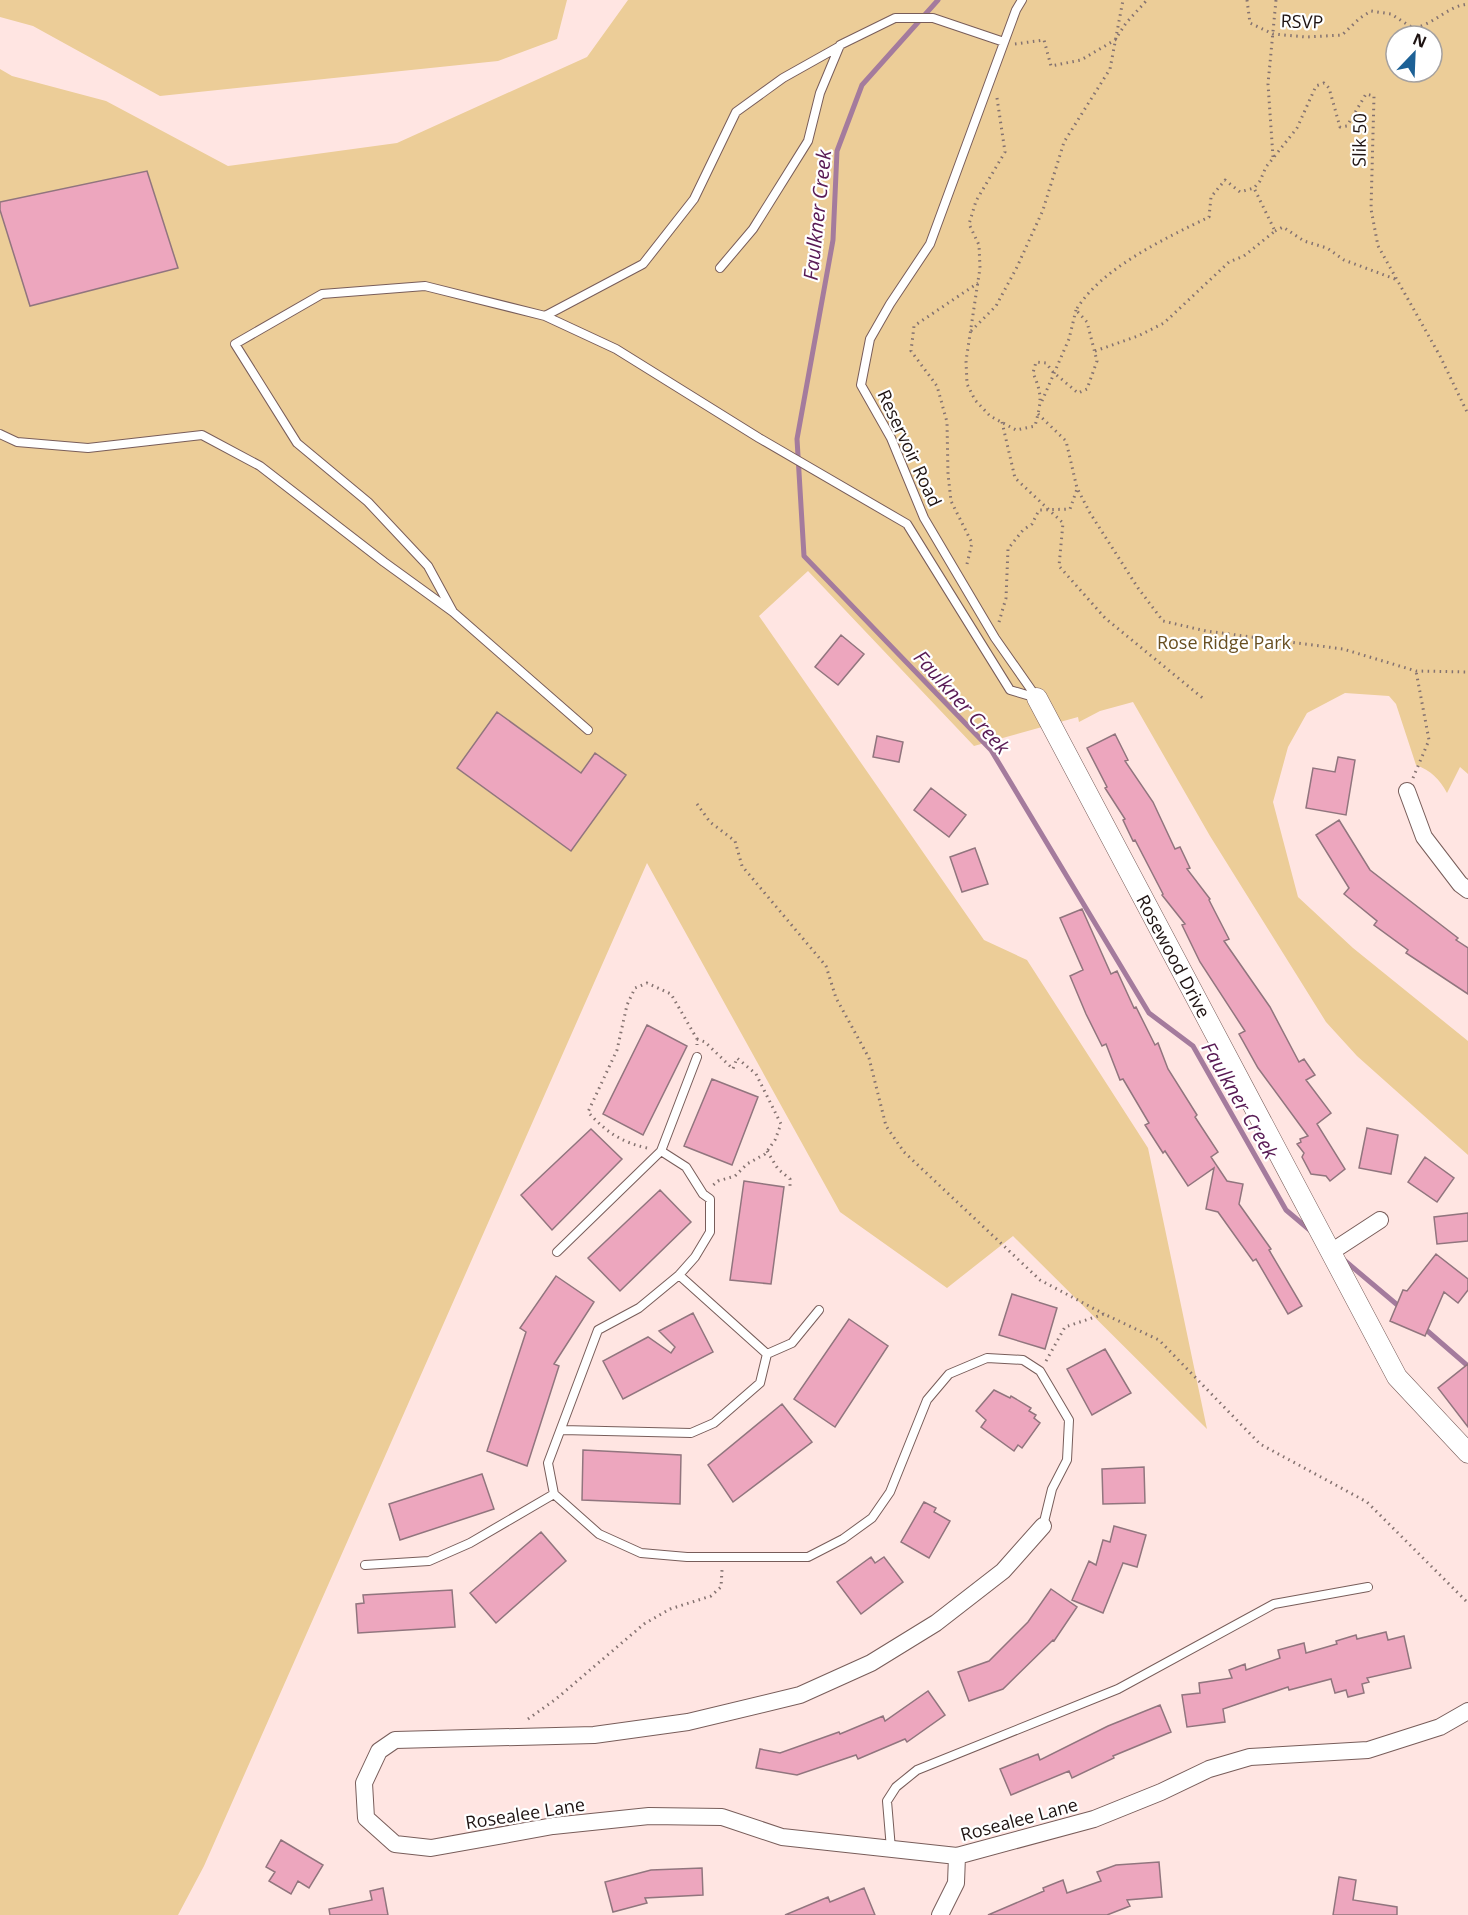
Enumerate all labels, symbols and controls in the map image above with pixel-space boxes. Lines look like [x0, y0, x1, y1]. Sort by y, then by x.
street label: RSVP [1280, 8, 1324, 34]
north arrow [1384, 24, 1444, 84]
text: N [1410, 28, 1430, 53]
street label: Slik 50 [1347, 113, 1371, 167]
water label: Faulkner Creek [797, 147, 837, 282]
street label: Reservoir Road [872, 386, 948, 510]
park label: Rose Ridge Park [1157, 630, 1292, 654]
water label: Faulkner Creek [908, 644, 1017, 761]
street label: Rosewood Drive [1131, 890, 1216, 1022]
water label: Faulkner Creek [1196, 1036, 1285, 1165]
street label: Rosealee Lane [464, 1792, 586, 1834]
street label: Rosealee Lane [958, 1792, 1080, 1846]

